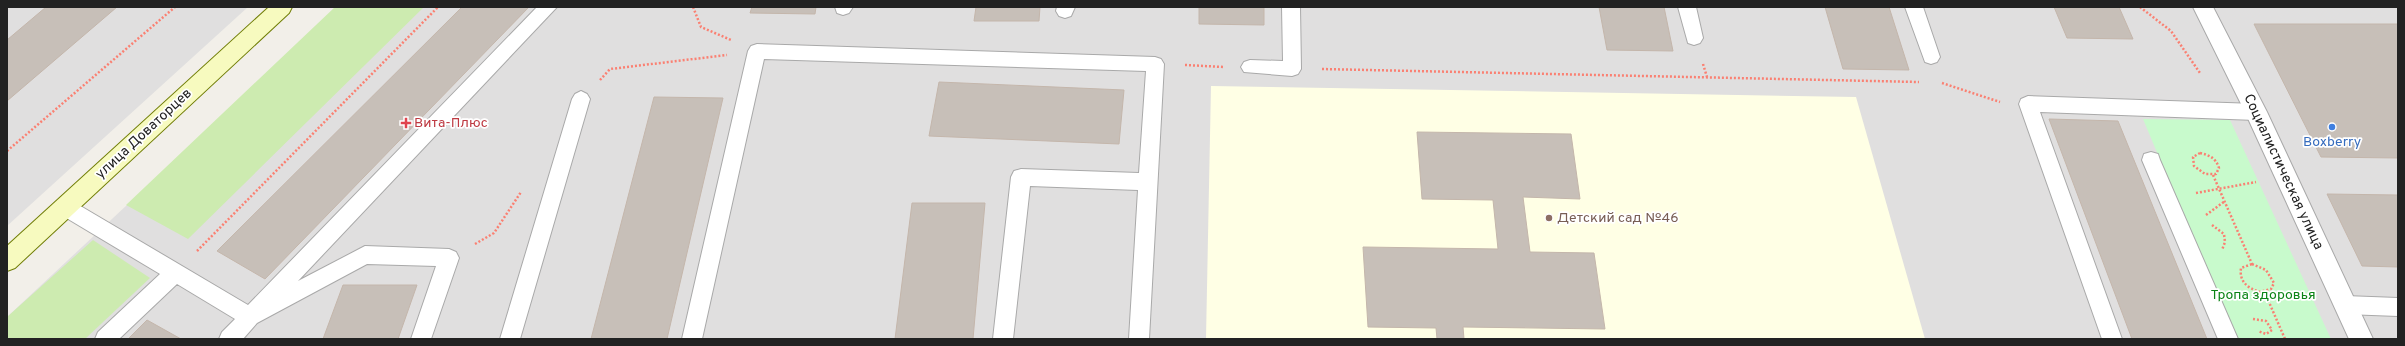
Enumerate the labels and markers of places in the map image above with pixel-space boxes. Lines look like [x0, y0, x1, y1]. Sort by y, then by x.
place label: Вита-Плюс [414, 115, 488, 132]
marker: Вита-Плюс [401, 118, 411, 128]
marker: Boxberry [2327, 122, 2337, 132]
place label: Boxberry [2303, 134, 2361, 151]
place label: Детский сад №46 [1557, 210, 1679, 227]
marker: Детский сад №46 [1544, 213, 1554, 223]

